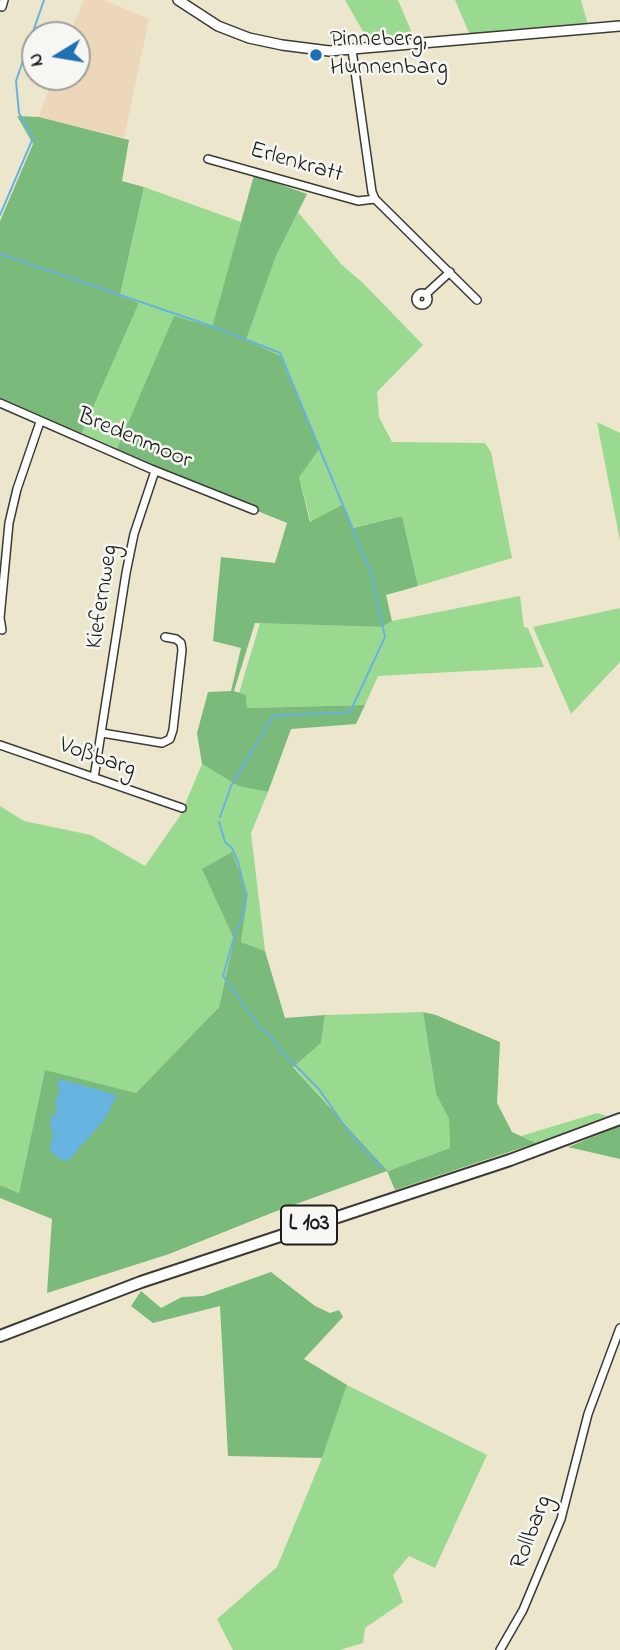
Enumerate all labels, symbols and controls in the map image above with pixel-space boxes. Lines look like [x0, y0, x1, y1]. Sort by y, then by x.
north arrow [21, 21, 91, 91]
place label: Pinneberg, Hunnenbarg [330, 27, 448, 83]
marker: Pinneberg, Hunnenbarg [308, 47, 324, 63]
text: N [22, 51, 51, 69]
street label: Erlenkratt [246, 137, 346, 191]
street label: Bredenmoor [72, 403, 196, 477]
street label: Kiefernweg [82, 543, 126, 651]
street label: Voßbarg [55, 732, 139, 786]
road number: L 103 [281, 1206, 337, 1244]
street label: Rollbarg [506, 1492, 560, 1574]

